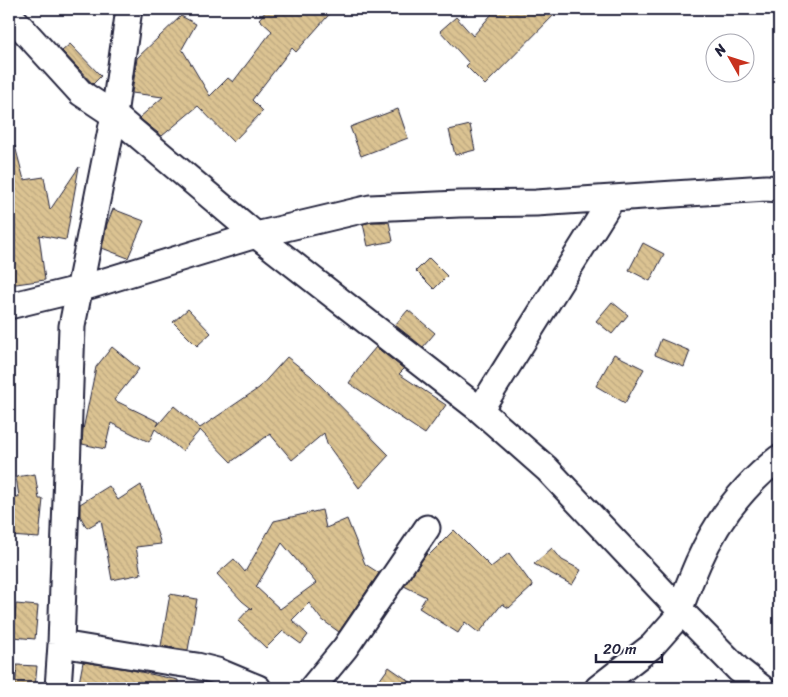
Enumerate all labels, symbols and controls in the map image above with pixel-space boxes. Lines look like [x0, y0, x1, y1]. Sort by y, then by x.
north arrow [706, 32, 756, 82]
text: N [707, 38, 733, 63]
scale bar [596, 632, 662, 664]
text: 20 m [603, 636, 637, 662]

